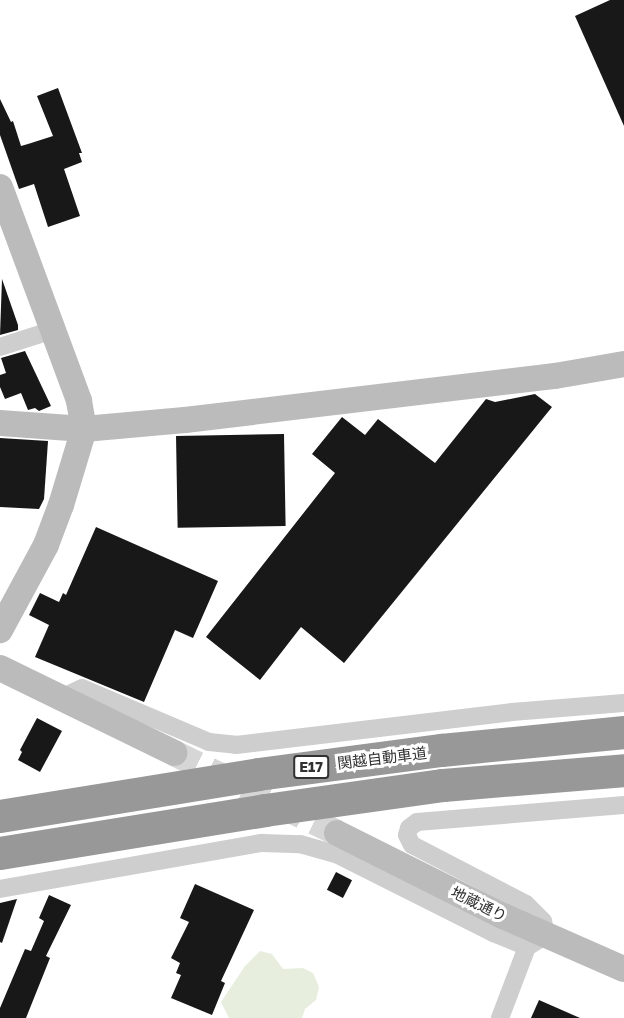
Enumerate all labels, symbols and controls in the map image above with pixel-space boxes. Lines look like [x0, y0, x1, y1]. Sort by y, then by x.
street label: 関越自動車道 [336, 744, 428, 772]
road number: E17 [293, 756, 329, 778]
street label: 地蔵通り [448, 883, 510, 925]

